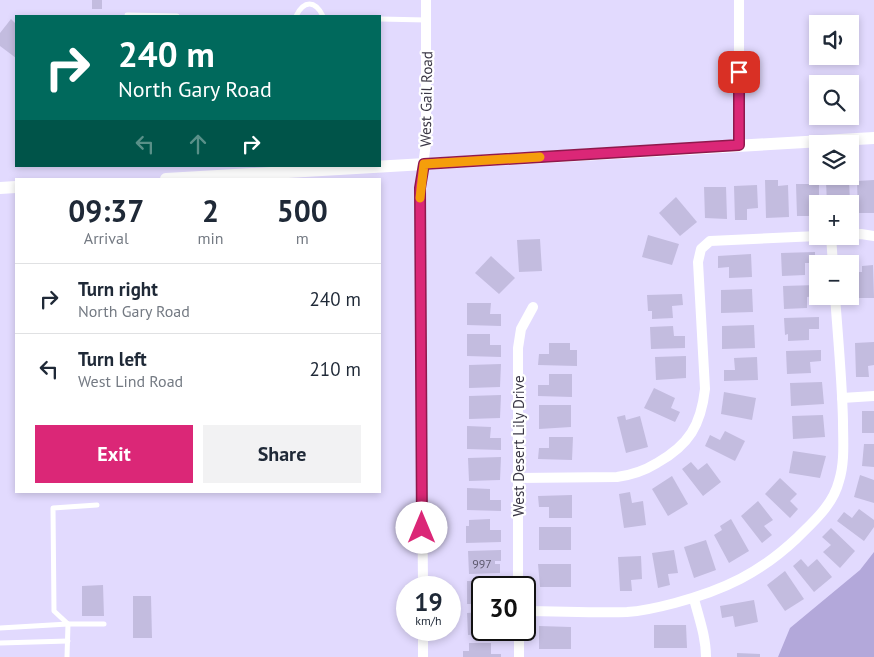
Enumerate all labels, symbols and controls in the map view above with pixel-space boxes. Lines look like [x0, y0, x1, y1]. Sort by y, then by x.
map controls [809, 15, 859, 305]
button: sound [809, 15, 859, 65]
text: 240 m [118, 31, 215, 77]
icon: right [35, 35, 100, 100]
street label: West Gail Road [416, 51, 436, 147]
pin [718, 51, 760, 93]
icon: arrive [725, 58, 753, 86]
text: North Gary Road [118, 75, 272, 103]
button: search [809, 75, 859, 125]
icon: left [131, 130, 159, 158]
icon: ahead [184, 130, 212, 158]
icon: right [237, 130, 265, 158]
button: layers [809, 135, 859, 185]
text: 09:37 [68, 191, 144, 230]
text: 2 [202, 191, 219, 230]
text: 500 [277, 191, 328, 230]
button: + [809, 195, 859, 245]
text: Arrival [84, 228, 129, 248]
text: min [198, 228, 224, 248]
text: m [296, 228, 309, 248]
button: − [809, 255, 859, 305]
text: Turn right [78, 277, 158, 301]
icon: right [35, 285, 63, 313]
text: 240 m [309, 287, 361, 311]
text: North Gary Road [78, 301, 190, 321]
text: Turn left [78, 347, 147, 371]
icon: left [35, 355, 63, 383]
text: 210 m [309, 357, 361, 381]
text: West Lind Road [78, 371, 183, 391]
street label: West Desert Lily Drive [509, 375, 528, 517]
button: Exit [35, 425, 193, 483]
button: Share [203, 425, 361, 483]
position arrow [395, 501, 447, 553]
house number: 997 [472, 556, 492, 571]
speed limit sign: 30 [471, 576, 536, 641]
text: 19 [414, 586, 443, 618]
text: km/h [415, 613, 442, 628]

